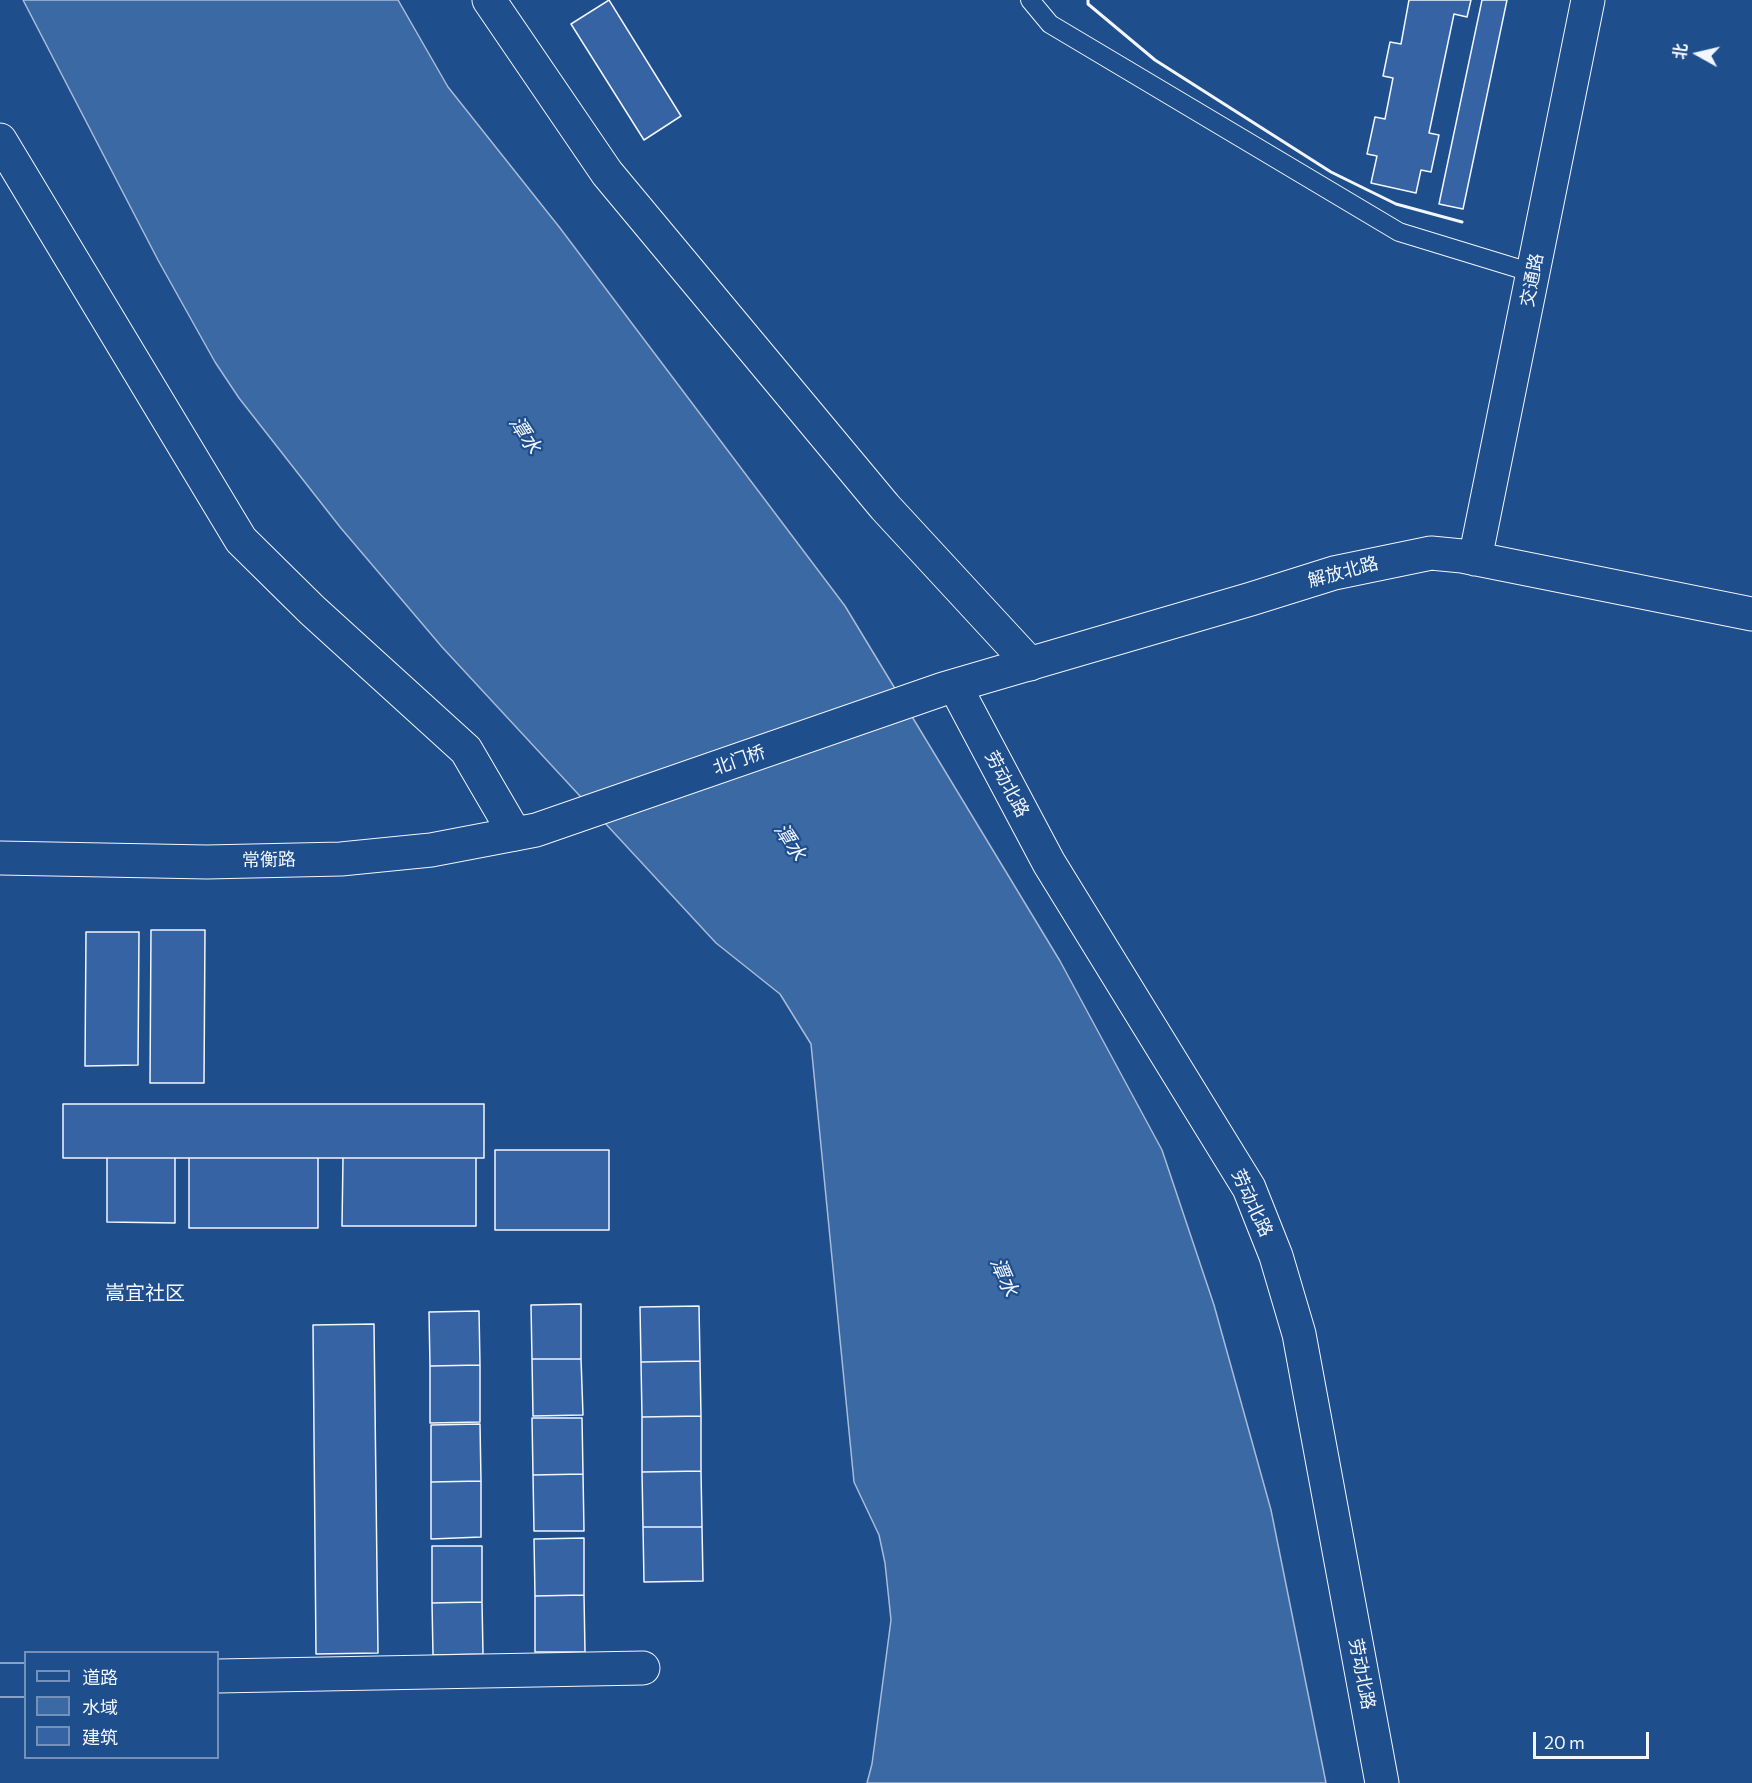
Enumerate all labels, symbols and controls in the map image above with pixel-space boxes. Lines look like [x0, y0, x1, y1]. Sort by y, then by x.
north arrow [1668, 24, 1728, 84]
text: 北 [1669, 42, 1690, 61]
street label: 交通路 [1516, 251, 1548, 309]
water label: 潭水 [504, 412, 546, 458]
street label: 解放北路 [1305, 552, 1381, 592]
street label: 北门桥 [710, 741, 768, 779]
street label: 劳动北路 [981, 747, 1033, 821]
water label: 潭水 [769, 819, 811, 865]
street label: 常衡路 [242, 849, 296, 871]
street label: 劳动北路 [1227, 1166, 1277, 1240]
water label: 潭水 [985, 1254, 1023, 1300]
district label: 嵩宜社区 [105, 1281, 185, 1305]
street label: 劳动北路 [1345, 1637, 1379, 1711]
legend [24, 1651, 219, 1759]
text: 道路 [82, 1666, 118, 1688]
text: 水域 [82, 1696, 118, 1718]
scale bar [1536, 1720, 1652, 1758]
text: 建筑 [82, 1726, 118, 1748]
text: 20 m [1544, 1731, 1585, 1753]

